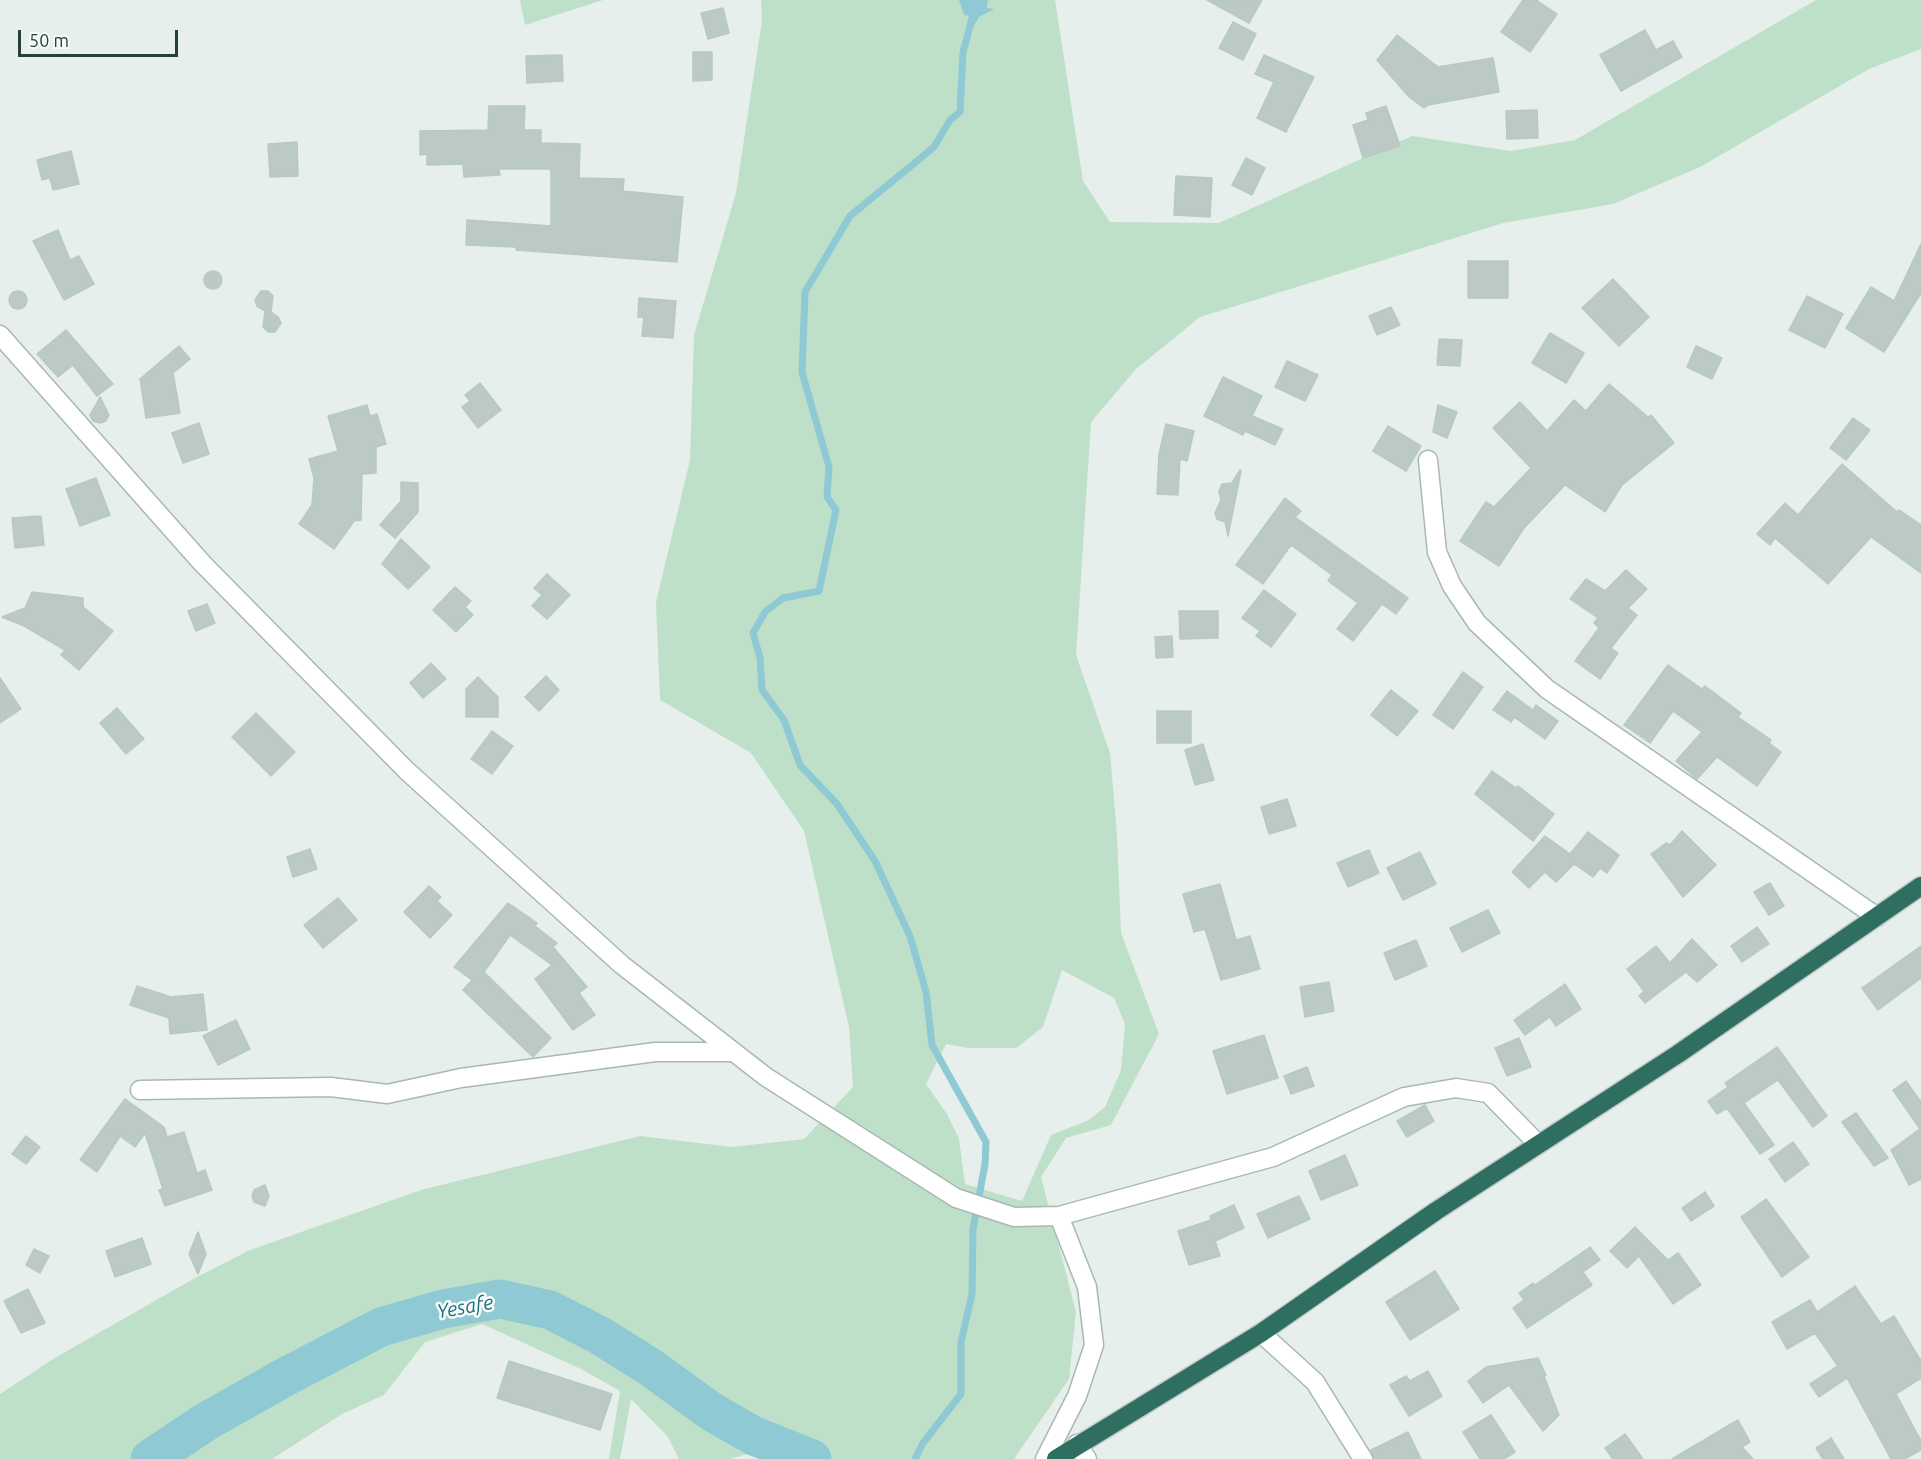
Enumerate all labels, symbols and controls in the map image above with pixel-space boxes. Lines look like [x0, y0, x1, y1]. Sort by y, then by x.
scale bar [21, 18, 182, 56]
text: 50 m [29, 30, 69, 50]
water label: Yesafe [435, 1290, 495, 1324]

